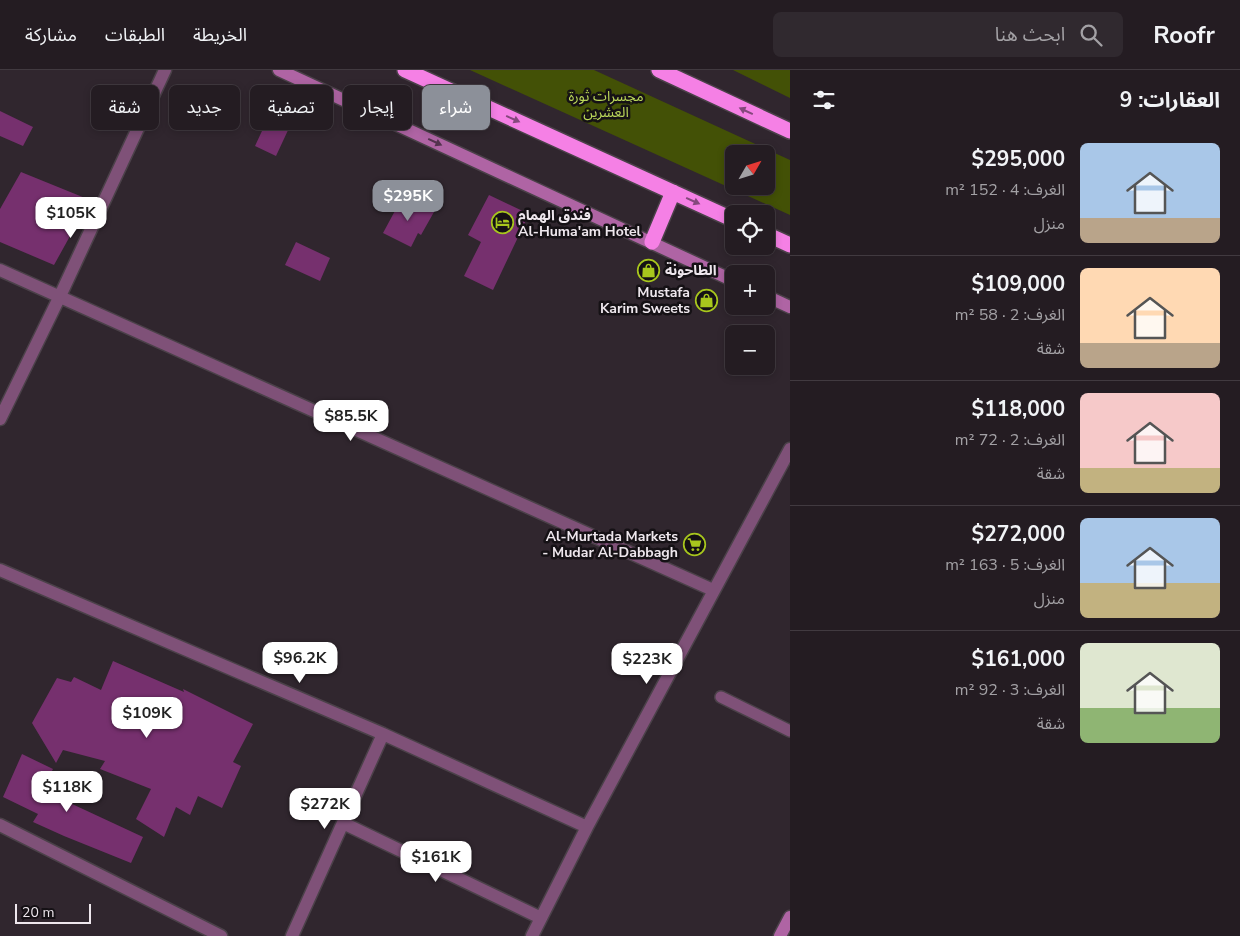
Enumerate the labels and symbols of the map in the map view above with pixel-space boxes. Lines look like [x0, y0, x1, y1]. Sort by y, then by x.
park label: مجسرات ثورة العشرين [568, 87, 644, 122]
one-way arrow [739, 106, 753, 114]
one-way arrow [506, 116, 520, 124]
one-way arrow [428, 138, 442, 146]
north arrow [725, 145, 775, 195]
pin: $295K [373, 180, 443, 222]
pin: $105K [36, 196, 106, 239]
one-way arrow [686, 197, 700, 205]
place label: فندق الهمام Al-Huma'am Hotel [518, 206, 642, 241]
hotel icon: فندق الهمام Al-Huma'am Hotel [490, 211, 514, 235]
shop icon: الطاحونة [637, 258, 661, 282]
place label: الطاحونة [665, 261, 717, 280]
place label: Mustafa Karim Sweets [600, 283, 690, 318]
shop icon: Mustafa Karim Sweets [694, 288, 718, 312]
pin: $85.5K [310, 400, 392, 442]
place label: Al-Murtada Markets - Mudar Al-Dabbagh [542, 527, 678, 562]
supermarket icon: Al-Murtada Markets - Mudar Al-Dabbagh [682, 532, 706, 556]
pin: $96.2K [259, 642, 341, 684]
pin: $223K [612, 642, 682, 685]
pin: $109K [112, 696, 182, 739]
pin: $118K [32, 770, 102, 813]
pin: $272K [290, 788, 360, 830]
pin: $161K [401, 840, 471, 883]
scale bar [15, 901, 91, 924]

